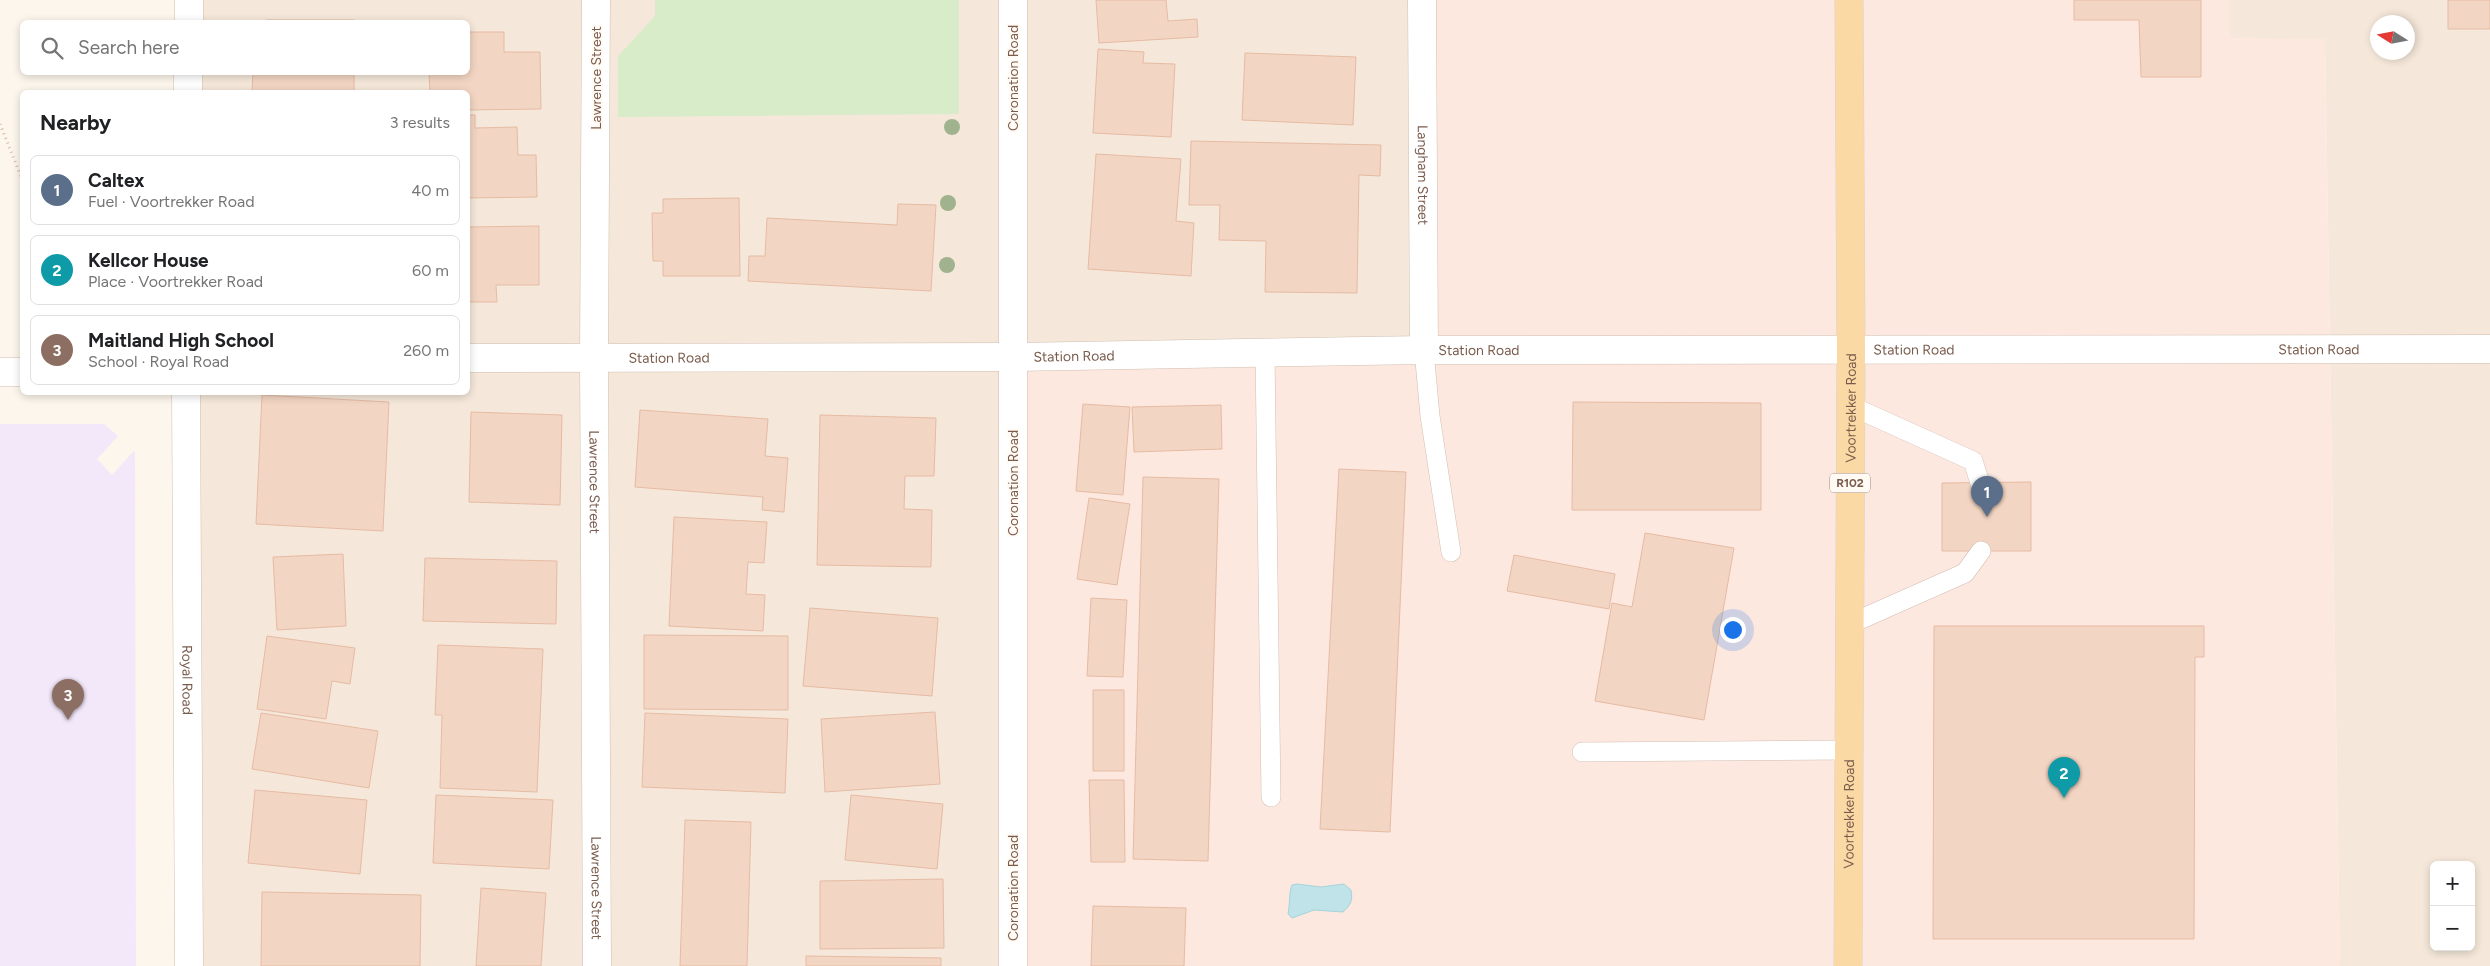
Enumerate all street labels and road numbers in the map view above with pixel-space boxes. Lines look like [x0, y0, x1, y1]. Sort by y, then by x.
street label: Coronation Road [1005, 25, 1022, 131]
street label: Lawrence Street [588, 26, 605, 130]
street label: Langham Street [1414, 125, 1431, 225]
street label: Station Road [2278, 341, 2360, 358]
street label: Station Road [1438, 342, 1520, 359]
street label: Station Road [1873, 342, 1955, 359]
street label: Station Road [1033, 347, 1115, 366]
street label: Station Road [628, 350, 710, 367]
street label: Voortrekker Road [1842, 353, 1860, 463]
street label: Lawrence Street [585, 430, 603, 534]
street label: Coronation Road [1005, 430, 1022, 536]
road number: R102 [1830, 473, 1870, 492]
street label: Royal Road [178, 645, 196, 715]
street label: Voortrekker Road [1840, 759, 1858, 869]
street label: Coronation Road [1005, 835, 1022, 941]
street label: Lawrence Street [587, 836, 605, 940]

